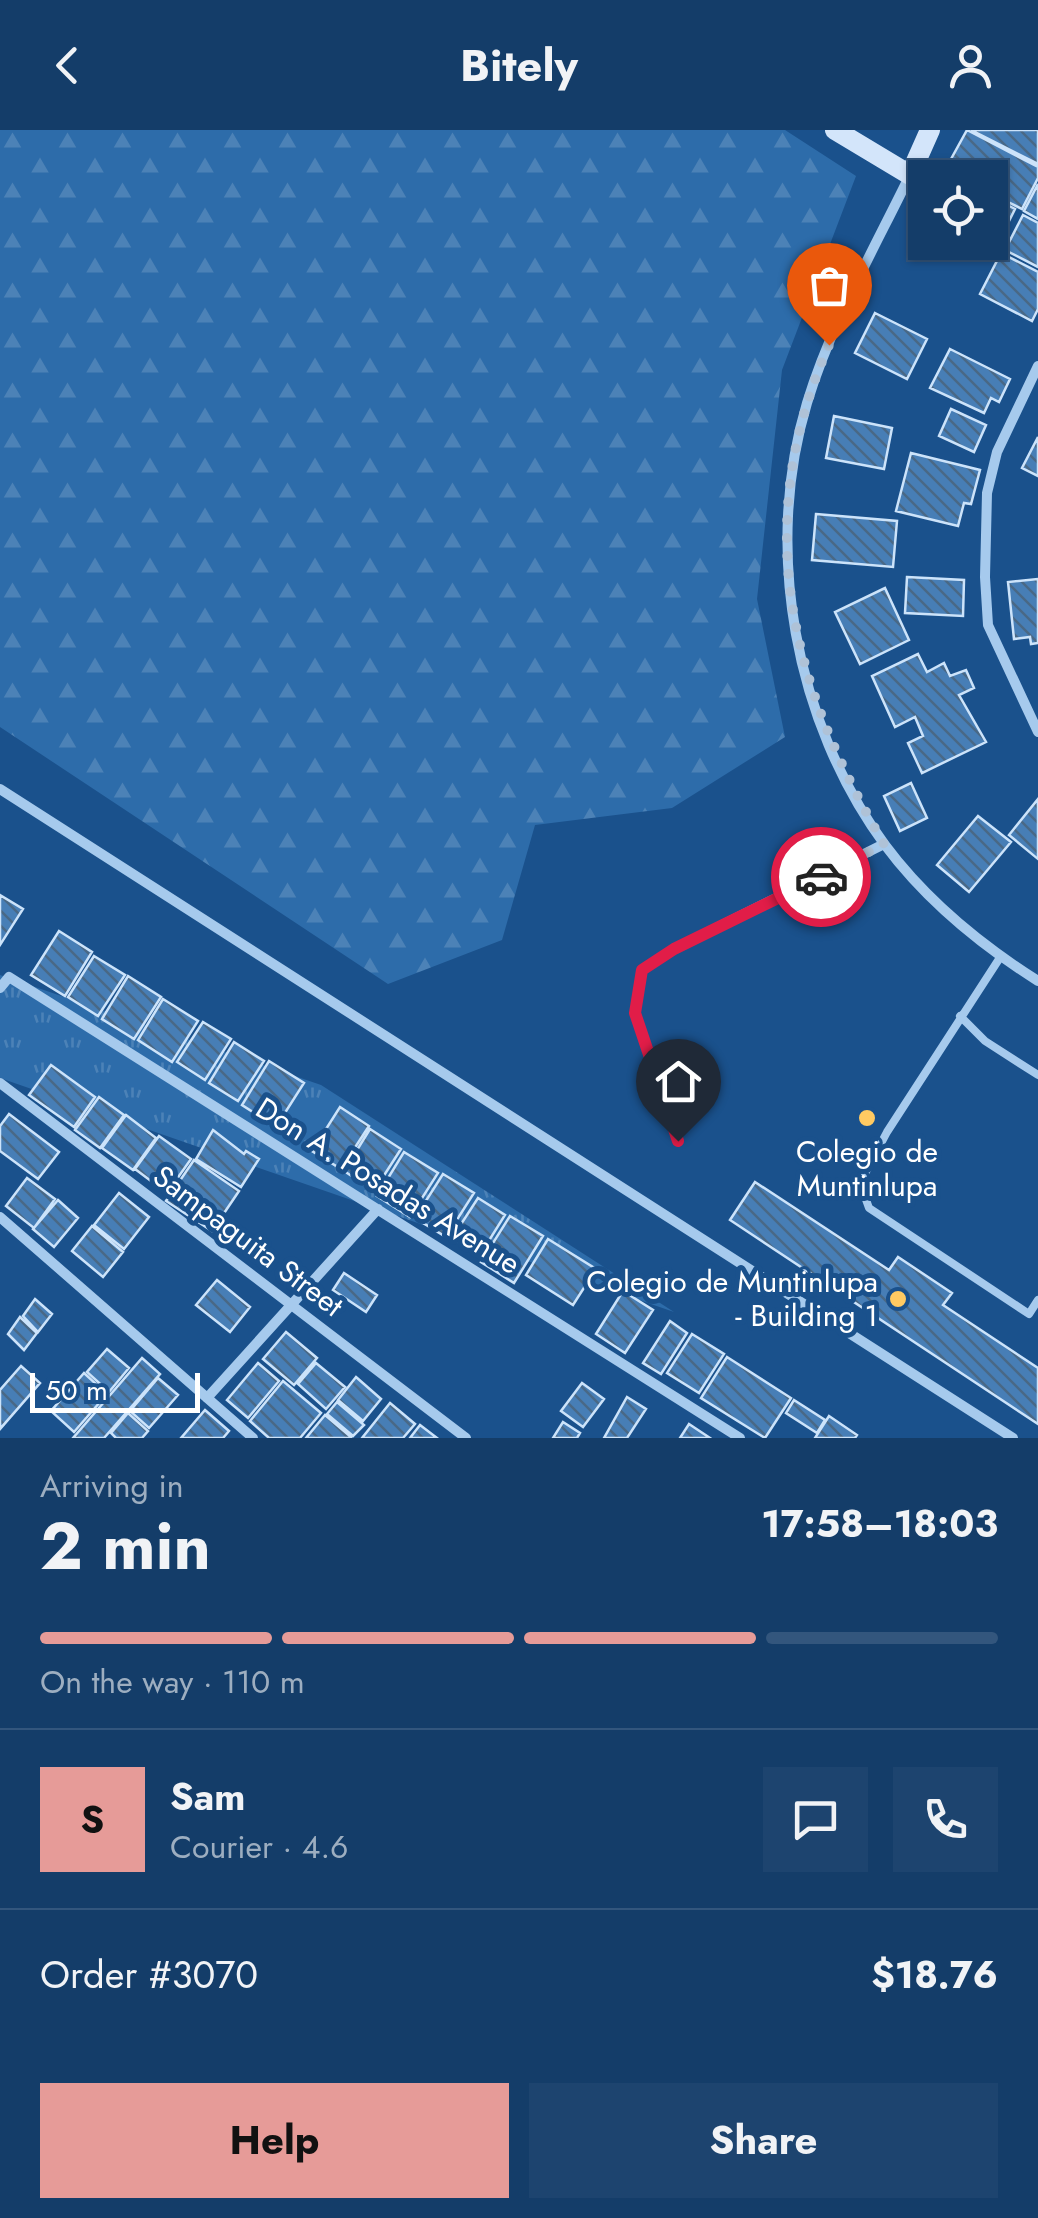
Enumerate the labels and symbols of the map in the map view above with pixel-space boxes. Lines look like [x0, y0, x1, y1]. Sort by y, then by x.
pin [787, 243, 872, 346]
courier [771, 827, 871, 927]
pin [636, 1039, 721, 1142]
street label: Don A. Posadas Avenue [248, 1087, 529, 1285]
marker: Colegio de Muntinlupa [856, 1107, 878, 1129]
place label: Colegio de Muntinlupa [796, 1130, 938, 1207]
street label: Sampaguita Street [144, 1155, 353, 1327]
place label: Colegio de Muntinlupa - Building 1 [586, 1260, 878, 1337]
marker: Colegio de Muntinlupa - Building 1 [887, 1288, 909, 1310]
scale bar [30, 1368, 200, 1412]

